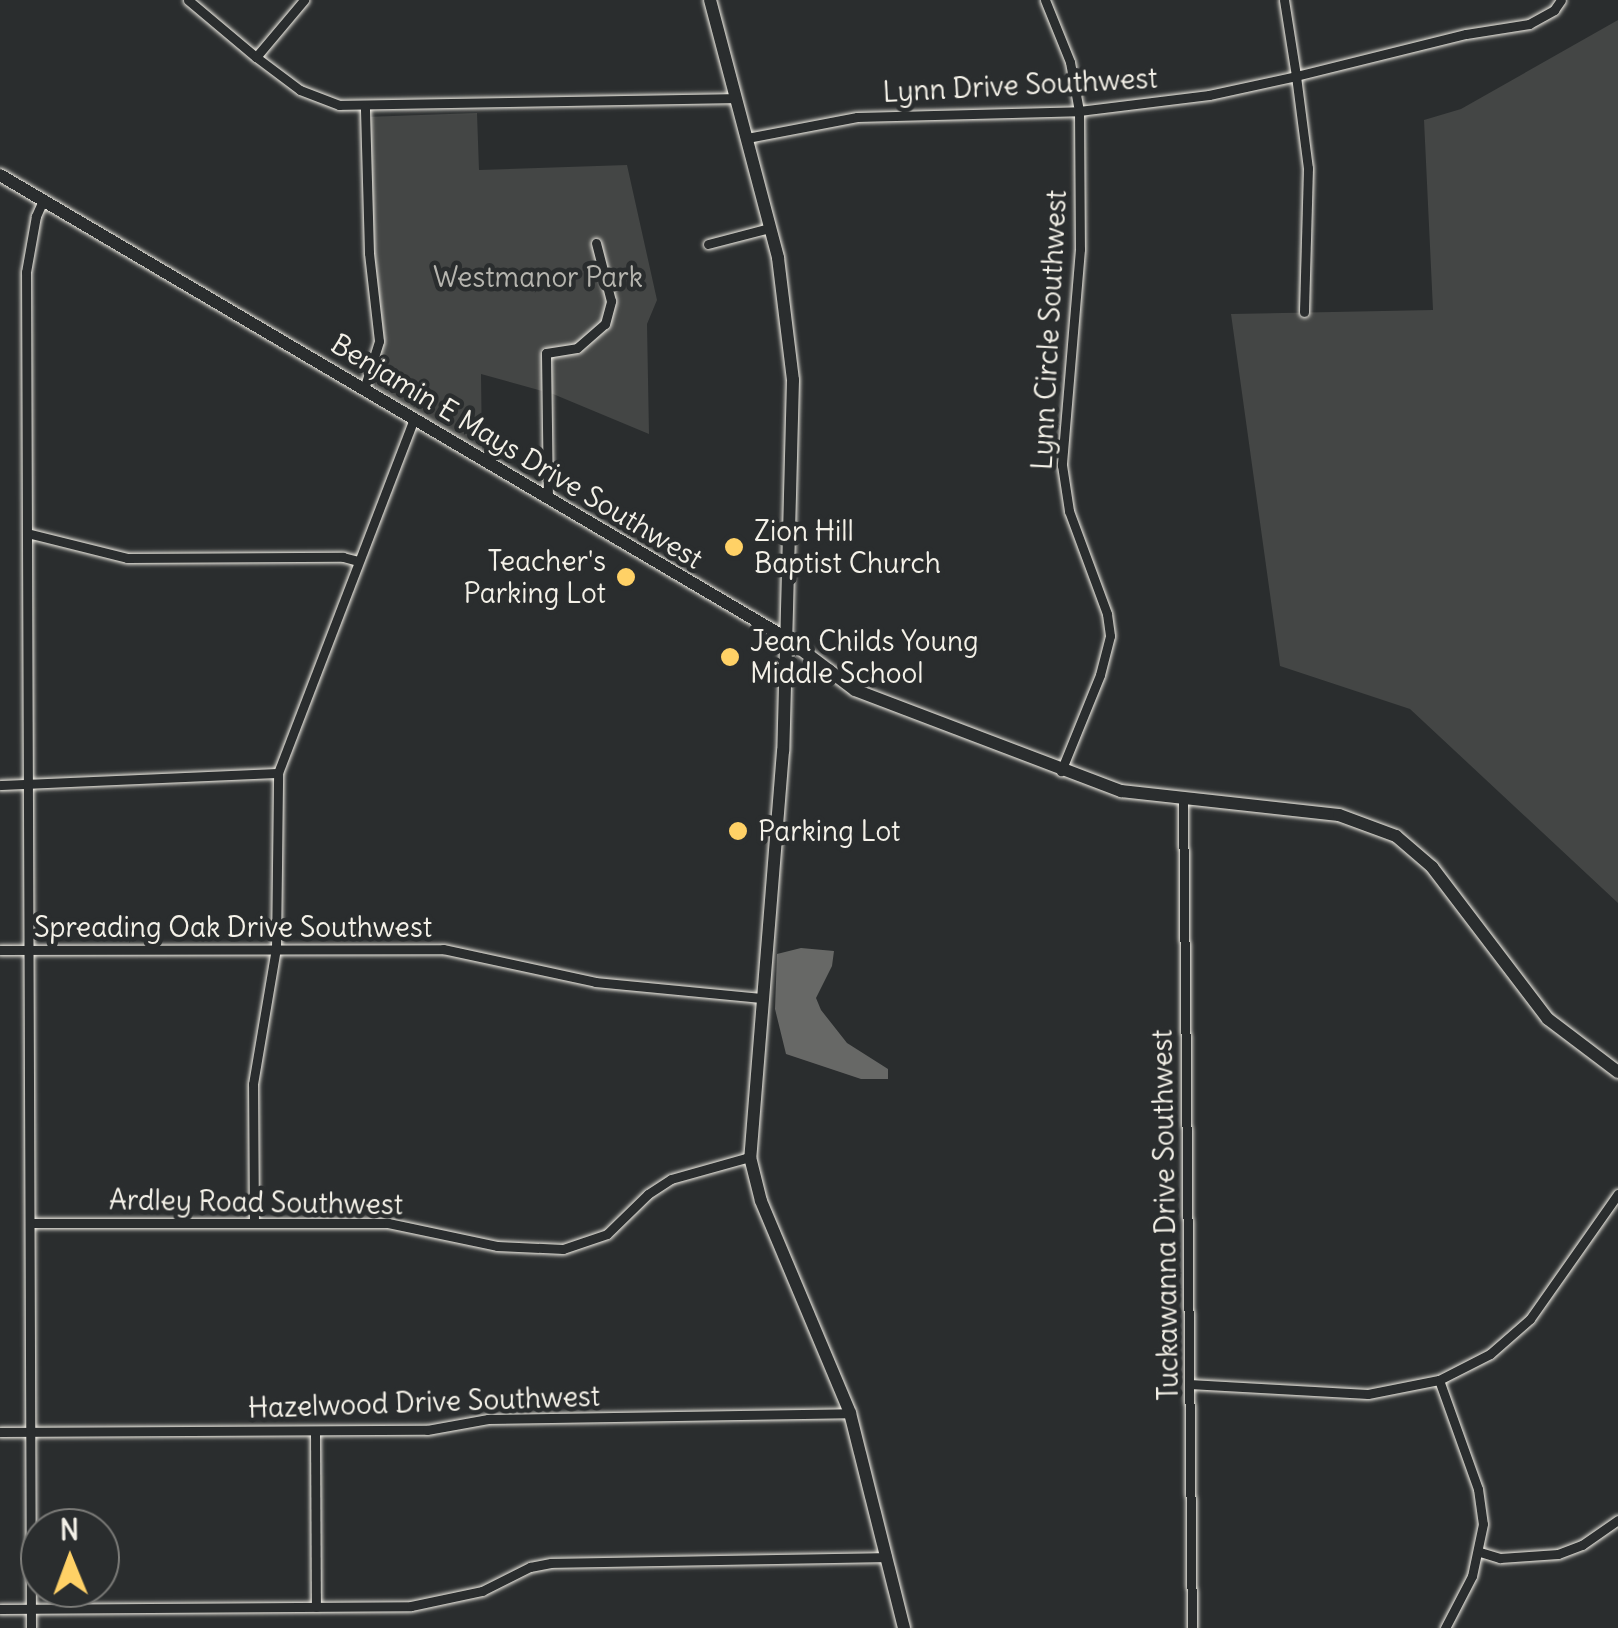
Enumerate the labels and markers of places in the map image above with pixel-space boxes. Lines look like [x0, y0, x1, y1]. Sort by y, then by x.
place label: Zion Hill Baptist Church [754, 514, 941, 580]
marker: Zion Hill Baptist Church [723, 536, 745, 558]
place label: Teacher's Parking Lot [464, 544, 606, 610]
marker: Teacher's Parking Lot [615, 566, 637, 588]
place label: Jean Childs Young Middle School [750, 624, 979, 690]
marker: Jean Childs Young Middle School [719, 646, 741, 668]
place label: Parking Lot [758, 814, 900, 848]
marker: Parking Lot [727, 820, 749, 842]

